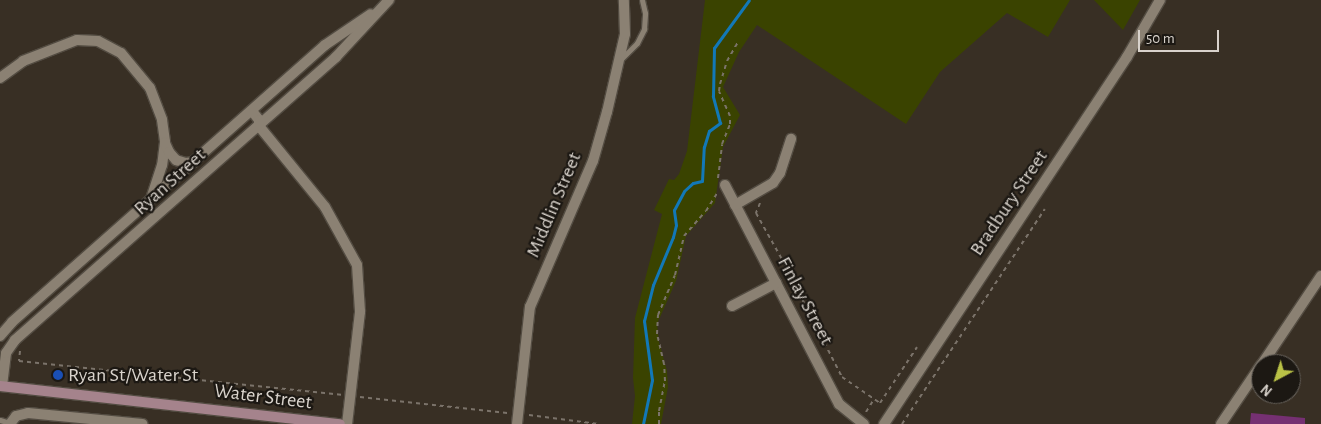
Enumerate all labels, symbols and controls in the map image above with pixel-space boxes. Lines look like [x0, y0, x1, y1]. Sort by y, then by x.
scale bar [1141, 20, 1222, 52]
text: 50 m [1146, 31, 1175, 46]
street label: Ryan Street [129, 143, 211, 221]
street label: Bradbury Street [965, 146, 1053, 260]
street label: Middlin Street [521, 149, 587, 261]
street label: Finlay Street [772, 253, 838, 349]
north arrow [1251, 354, 1301, 404]
place label: Ryan St/Water St [68, 363, 198, 387]
marker: Ryan St/Water St [52, 369, 64, 381]
street label: Water Street [213, 379, 313, 415]
text: N [1259, 381, 1275, 398]

